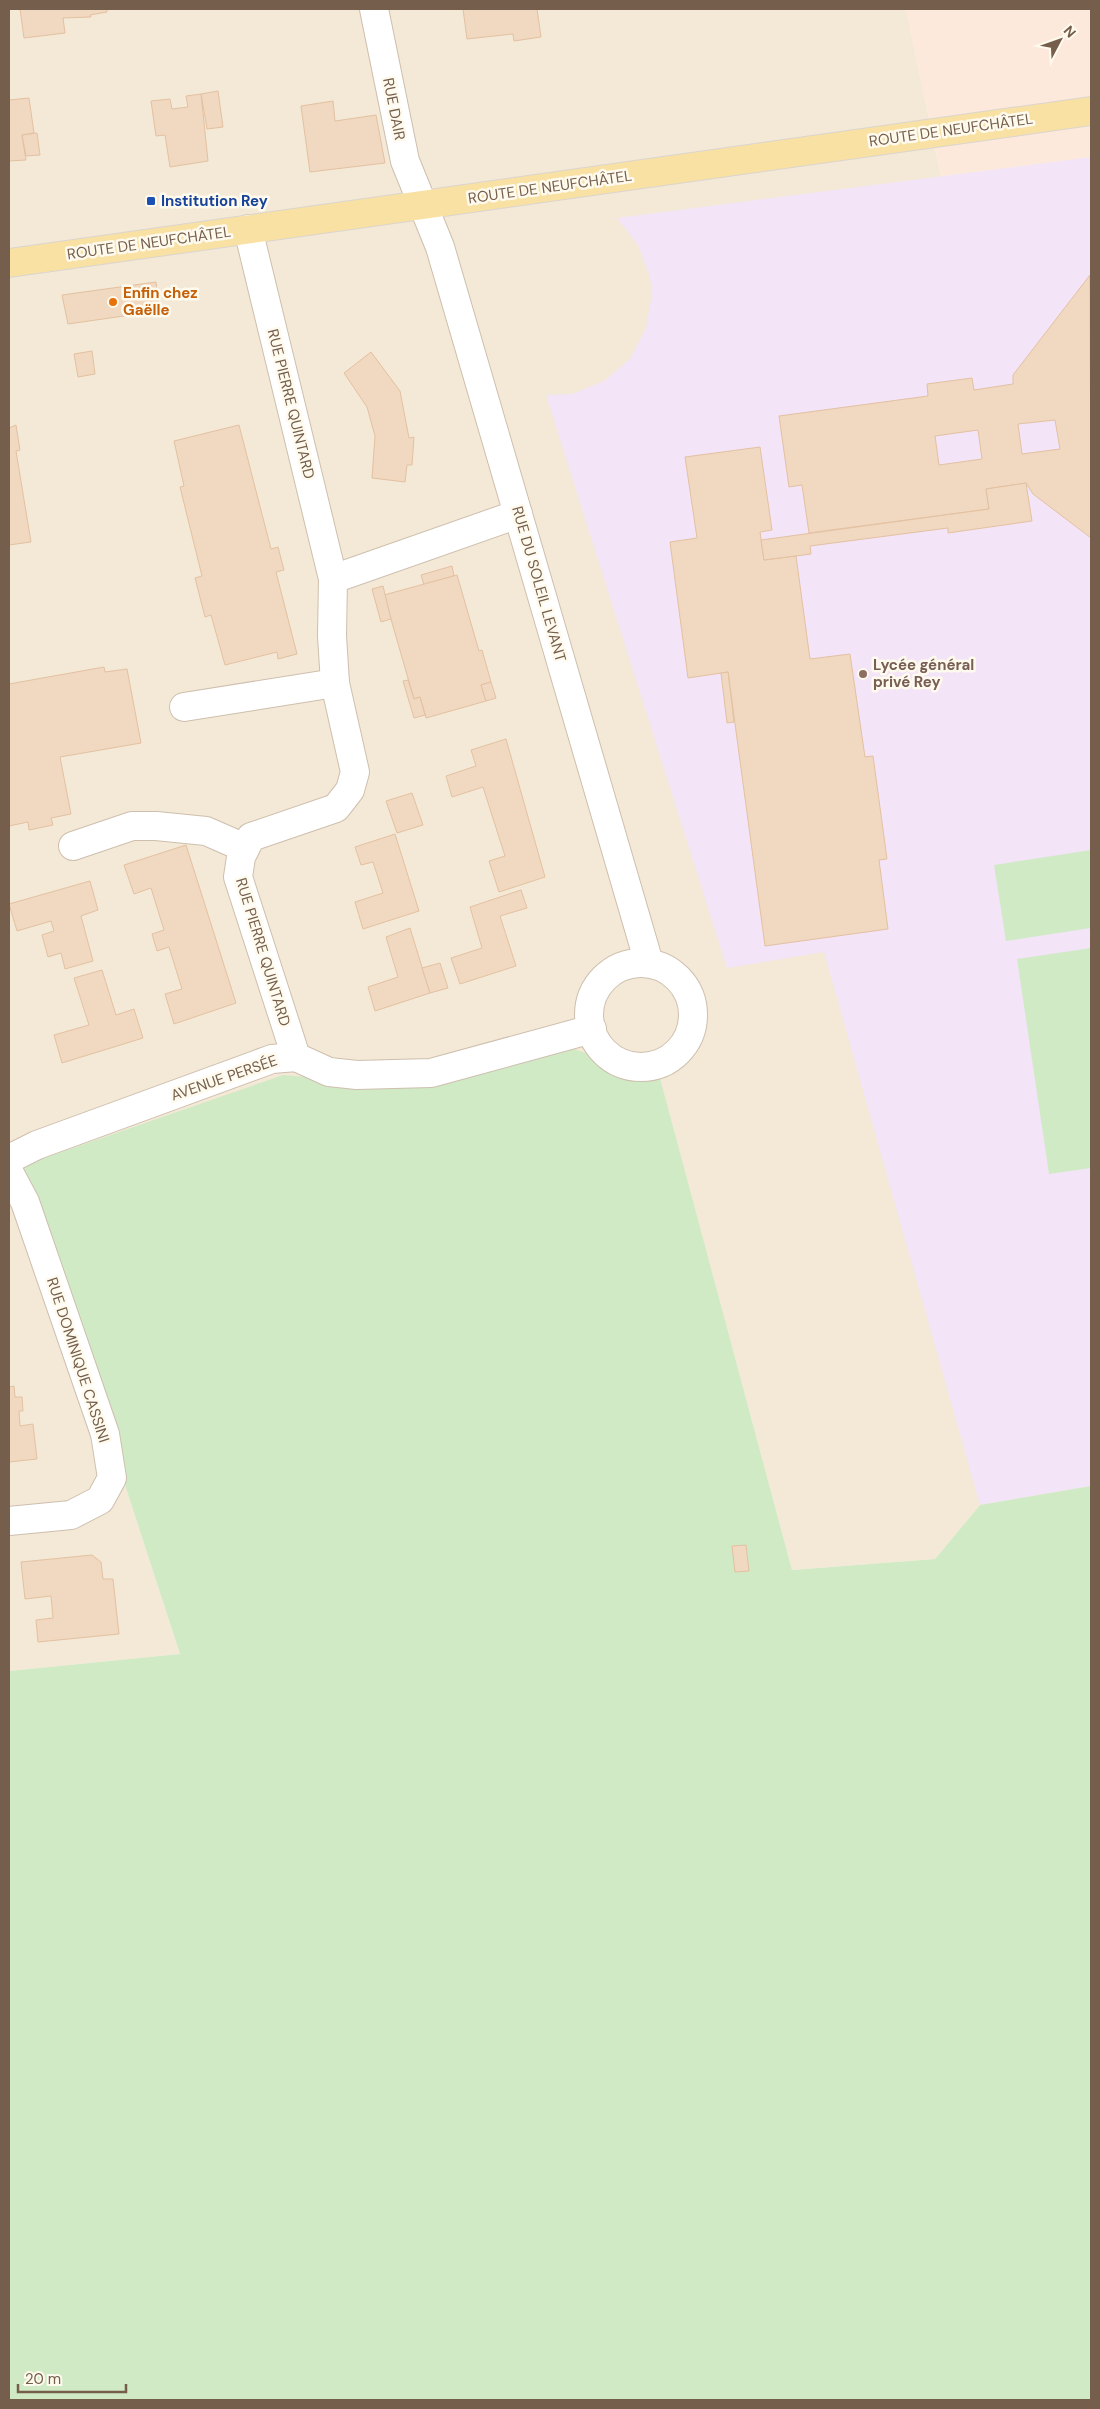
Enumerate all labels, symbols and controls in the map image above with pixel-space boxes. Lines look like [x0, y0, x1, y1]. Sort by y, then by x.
north arrow [1035, 15, 1085, 65]
text: N [1060, 22, 1080, 41]
street label: RUE DAIR [378, 76, 410, 142]
street label: ROUTE DE NEUFCHÂTEL [868, 109, 1034, 151]
street label: ROUTE DE NEUFCHÂTEL [467, 166, 633, 208]
place label: Institution Rey [161, 191, 268, 211]
marker: Institution Rey [145, 195, 157, 207]
street label: ROUTE DE NEUFCHÂTEL [66, 222, 232, 264]
place label: Enfin chez Gaëlle [123, 283, 198, 320]
marker: Enfin chez Gaëlle [107, 296, 119, 308]
street label: RUE PIERRE QUINTARD [263, 327, 319, 481]
street label: RUE DU SOLEIL LEVANT [507, 504, 571, 664]
place label: Lycée général privé Rey [873, 655, 974, 692]
marker: Lycée général privé Rey [857, 668, 869, 680]
street label: RUE PIERRE QUINTARD [231, 875, 295, 1029]
street label: AVENUE PERSÉE [168, 1050, 280, 1106]
street label: RUE DOMINIQUE CASSINI [42, 1275, 114, 1445]
scale bar [18, 2362, 125, 2394]
text: 20 m [25, 2369, 61, 2389]

